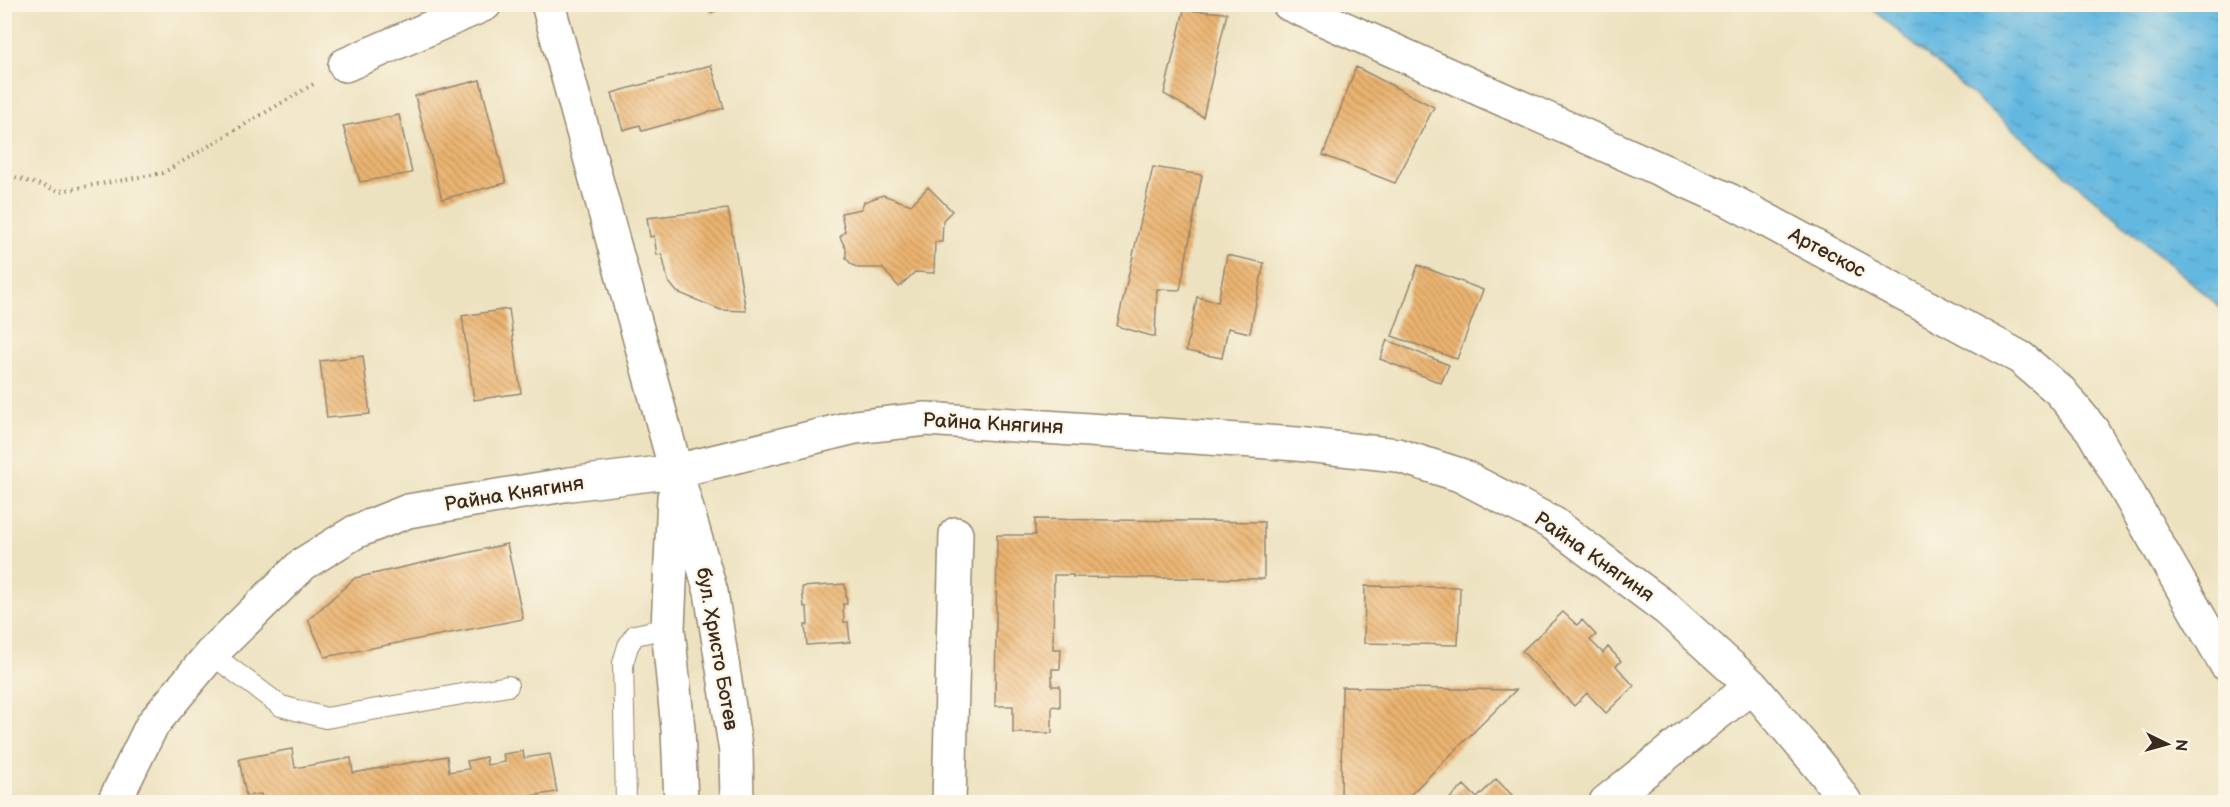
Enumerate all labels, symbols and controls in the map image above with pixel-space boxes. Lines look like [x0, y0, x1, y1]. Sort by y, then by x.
street label: Артескос [1783, 222, 1870, 283]
street label: Райна Княгиня [922, 408, 1064, 440]
street label: Райна Княгиня [442, 471, 586, 517]
street label: Райна Княгиня [1529, 507, 1659, 607]
street label: бул. Христо Ботев [691, 566, 743, 733]
north arrow [2137, 714, 2197, 774]
text: N [2170, 738, 2190, 752]

